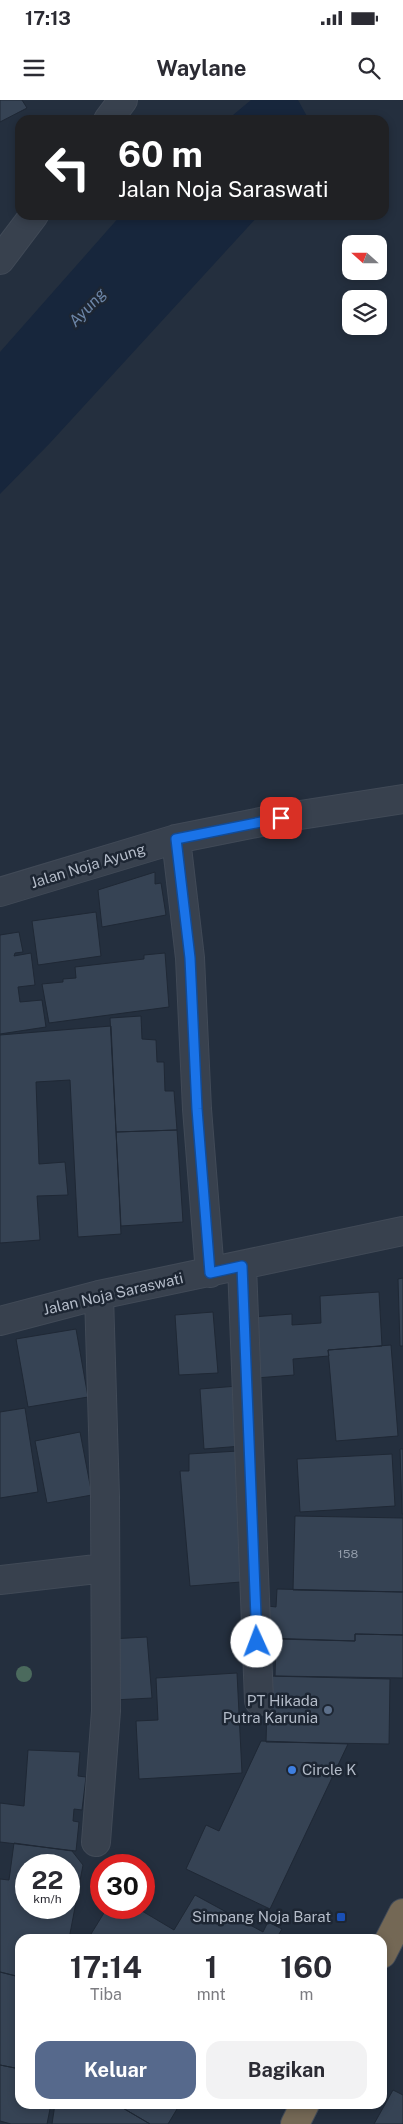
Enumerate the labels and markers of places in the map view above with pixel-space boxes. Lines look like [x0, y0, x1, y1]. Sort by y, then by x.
pin [260, 797, 302, 839]
place label: PT Hikada Putra Karunia [223, 1692, 318, 1726]
marker: PT Hikada Putra Karunia [322, 1704, 334, 1716]
place label: Circle K [302, 1761, 356, 1778]
marker: Circle K [286, 1764, 298, 1776]
place label: Simpang Noja Barat [192, 1908, 331, 1925]
marker: Simpang Noja Barat [335, 1911, 347, 1923]

